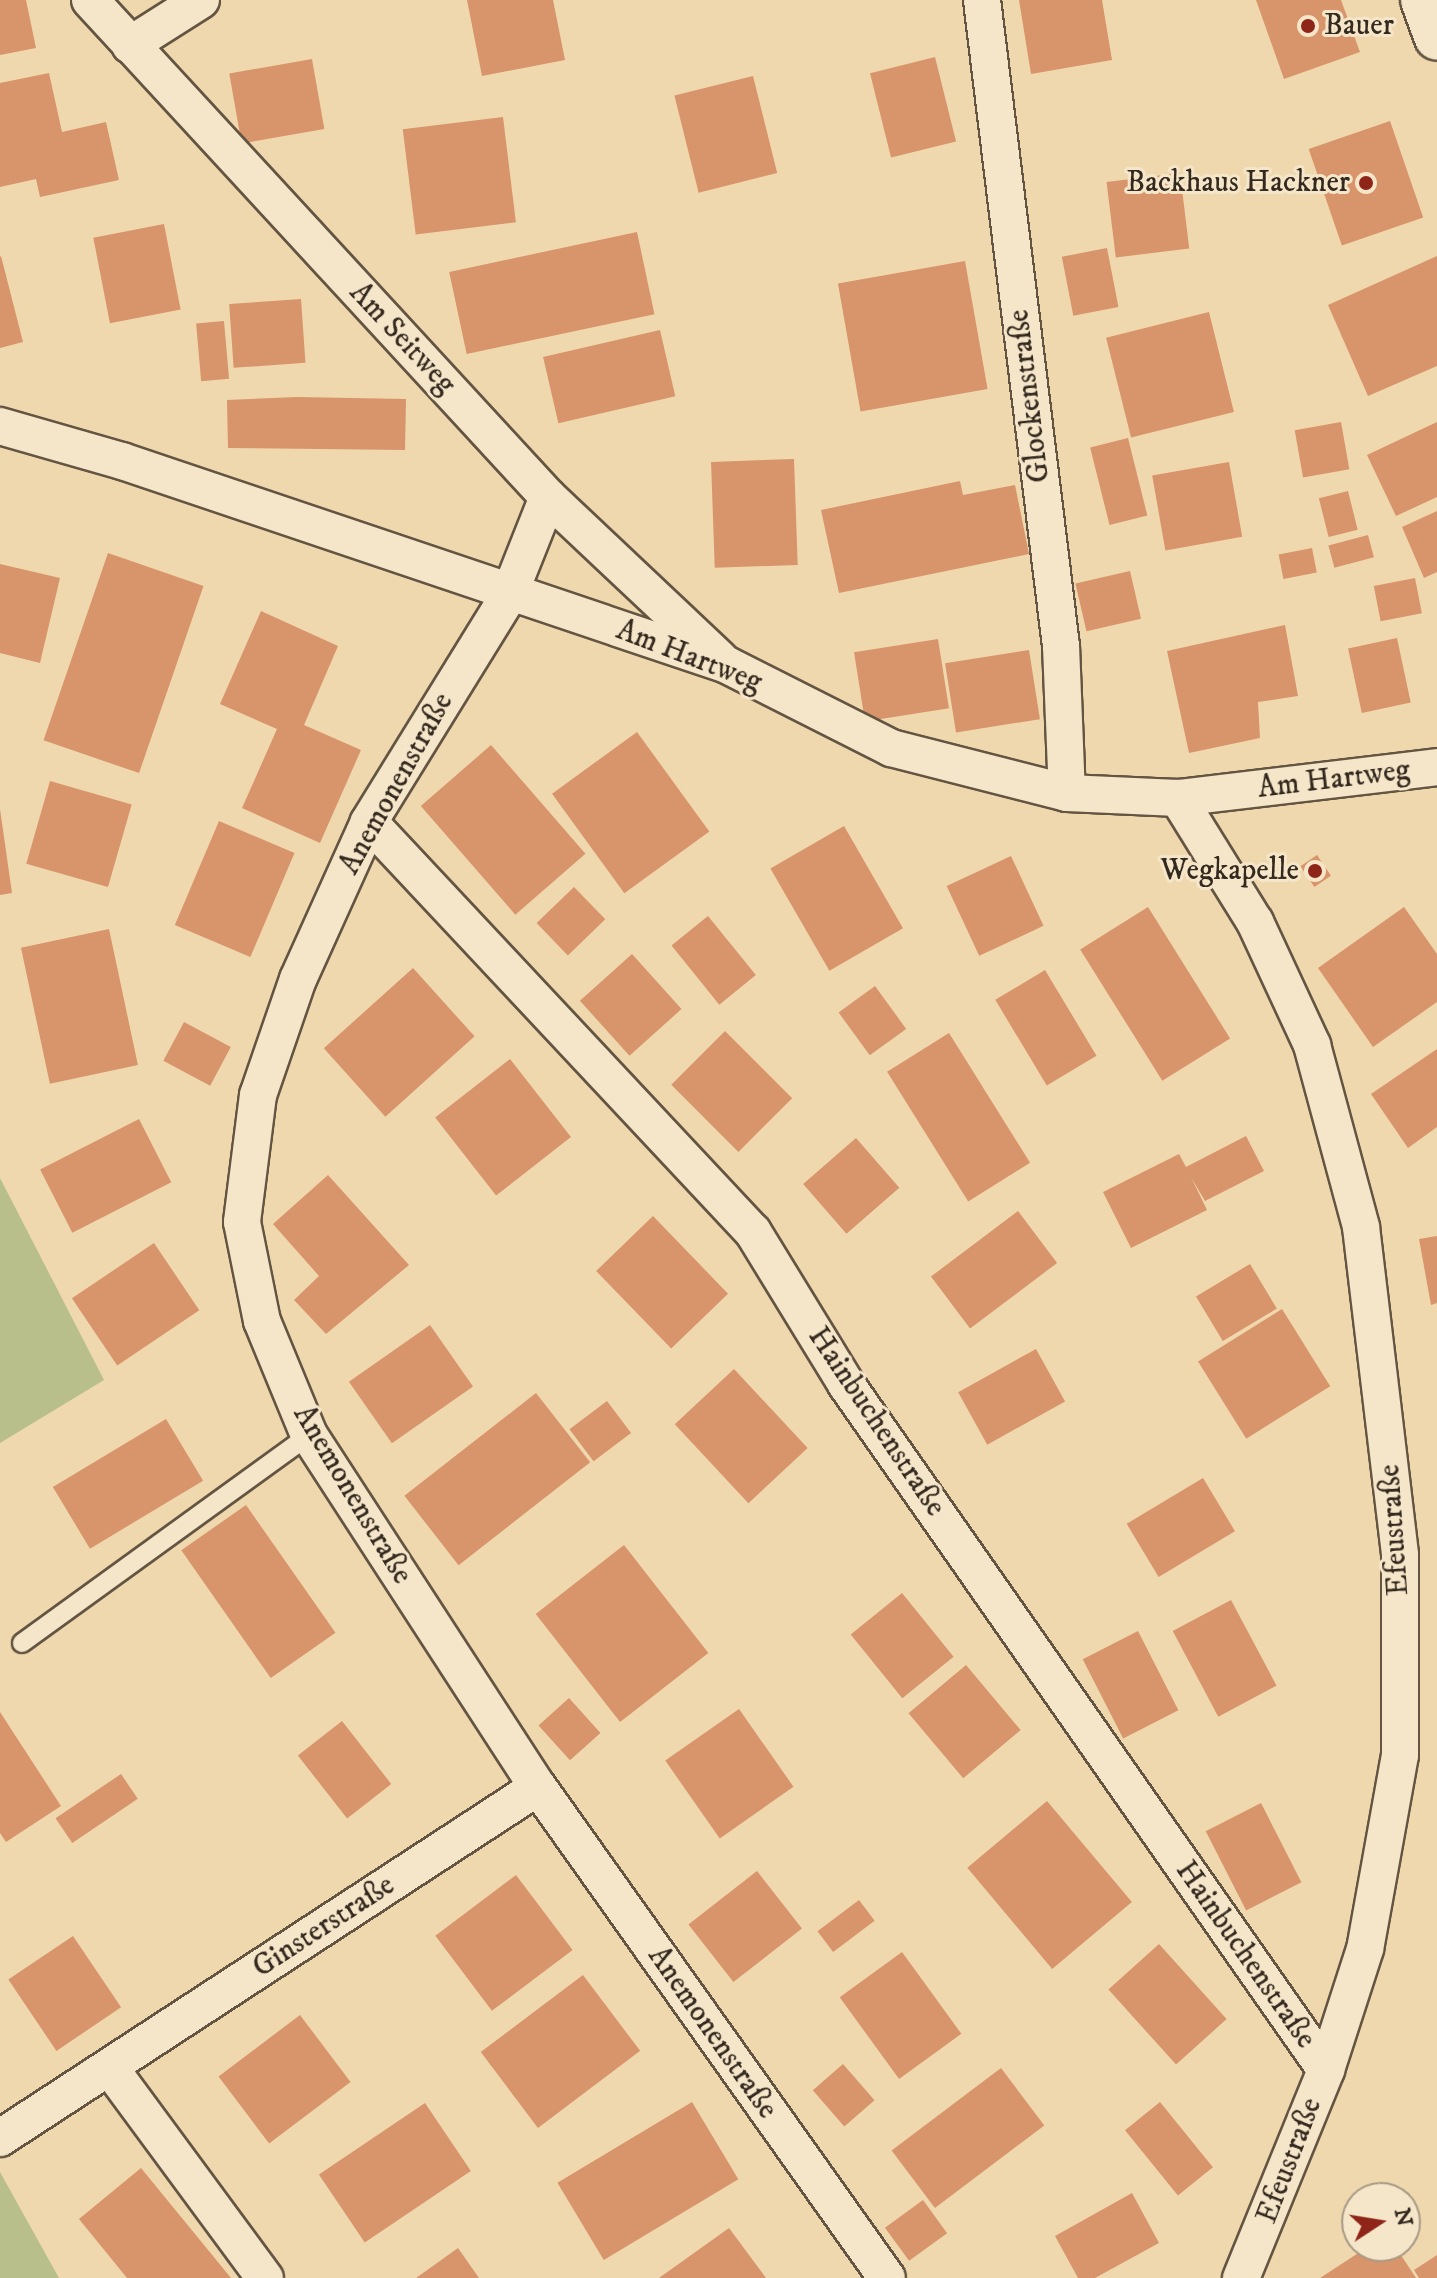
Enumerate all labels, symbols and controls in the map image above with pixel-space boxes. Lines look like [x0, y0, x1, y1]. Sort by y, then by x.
place label: Bauer [1324, 8, 1394, 44]
marker: Bauer [1299, 17, 1317, 35]
place label: Backhaus Hackner [1126, 165, 1350, 201]
marker: Backhaus Hackner [1357, 174, 1375, 192]
street label: Am Seitweg [341, 276, 463, 402]
street label: Glockenstraße [1002, 307, 1058, 485]
street label: Am Hartweg [611, 613, 767, 701]
street label: Anemonenstraße [332, 687, 462, 881]
street label: Am Hartweg [1256, 753, 1412, 807]
place label: Wegkapelle [1160, 853, 1299, 889]
marker: Wegkapelle [1306, 862, 1324, 880]
street label: Hainbuchenstraße [799, 1320, 953, 1524]
street label: Anemonenstraße [285, 1399, 419, 1591]
street label: Efeustraße [1372, 1463, 1418, 1597]
street label: Hainbuchenstraße [1167, 1854, 1323, 2056]
street label: Ginsterstraße [246, 1868, 402, 1986]
street label: Anemonenstraße [639, 1940, 785, 2126]
street label: Efeustraße [1250, 2093, 1330, 2229]
north arrow [1341, 2182, 1421, 2262]
text: N [1388, 2206, 1418, 2229]

